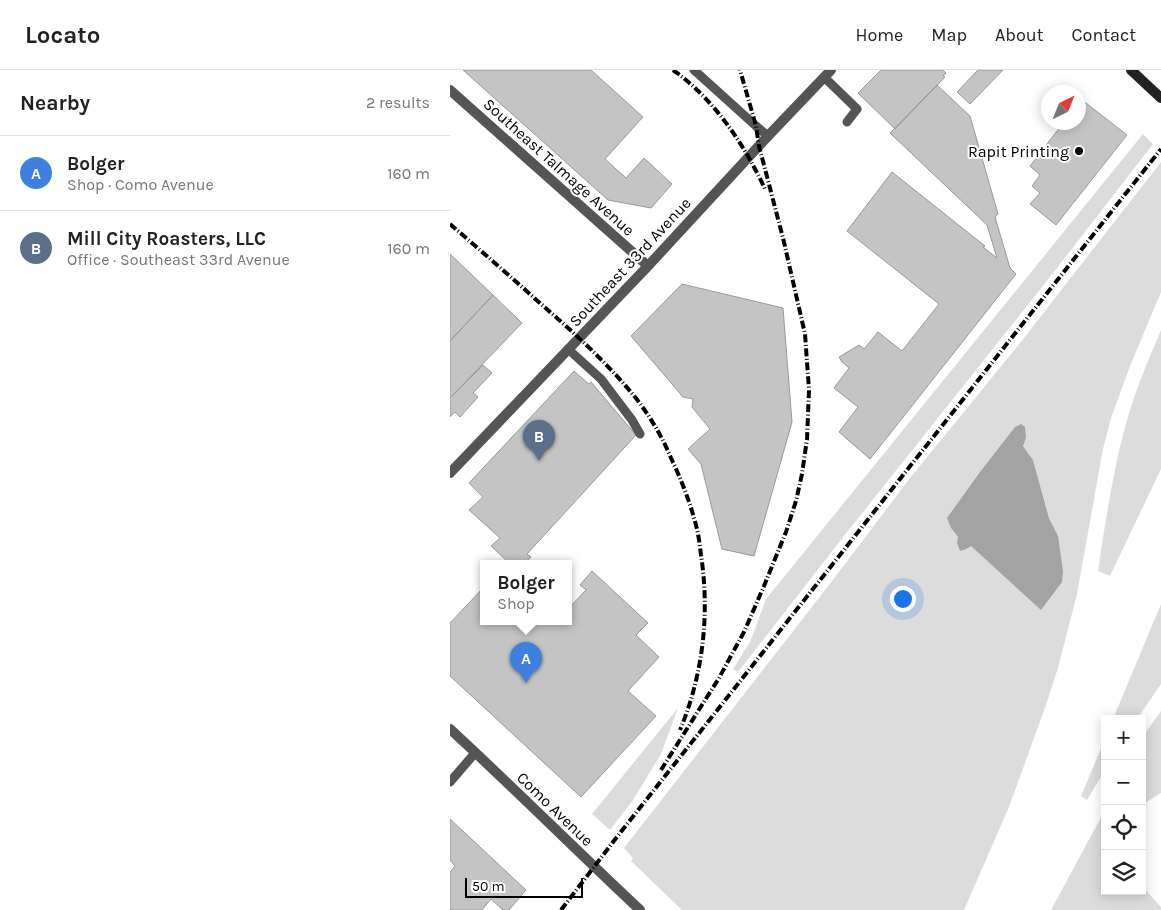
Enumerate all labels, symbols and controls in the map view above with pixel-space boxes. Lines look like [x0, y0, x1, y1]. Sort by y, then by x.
text: Locato [25, 21, 100, 49]
text: Home [855, 24, 903, 46]
text: Map [931, 24, 967, 46]
text: About [995, 24, 1044, 46]
text: Contact [1072, 24, 1136, 46]
north arrow [1041, 85, 1086, 130]
text: Nearby [20, 91, 90, 115]
text: 2 results [366, 93, 430, 112]
street label: Southeast Talmage Avenue [480, 94, 638, 240]
place label: Rapit Printing [968, 142, 1069, 161]
marker: Rapit Printing [1073, 145, 1085, 157]
text: Bolger [67, 153, 124, 175]
text: A [31, 164, 41, 183]
text: 160 m [387, 164, 430, 183]
text: Shop · Como Avenue [67, 175, 214, 194]
street label: Southeast 33rd Avenue [565, 193, 695, 331]
text: Mill City Roasters, LLC [67, 228, 266, 250]
text: B [31, 239, 41, 258]
text: 160 m [387, 239, 430, 258]
text: Office · Southeast 33rd Avenue [67, 250, 290, 269]
pin: B [523, 420, 555, 461]
popup [480, 560, 572, 625]
text: Bolger [497, 572, 555, 594]
your location [890, 586, 916, 612]
text: Shop [497, 594, 535, 613]
pin: A [510, 642, 542, 683]
map controls [1101, 715, 1146, 895]
button: + [1101, 715, 1146, 760]
button: − [1101, 760, 1146, 805]
street label: Como Avenue [513, 768, 597, 850]
button: locate [1101, 805, 1146, 850]
button: layers [1101, 850, 1146, 895]
scale bar [465, 875, 582, 898]
text: 50 m [472, 878, 505, 895]

